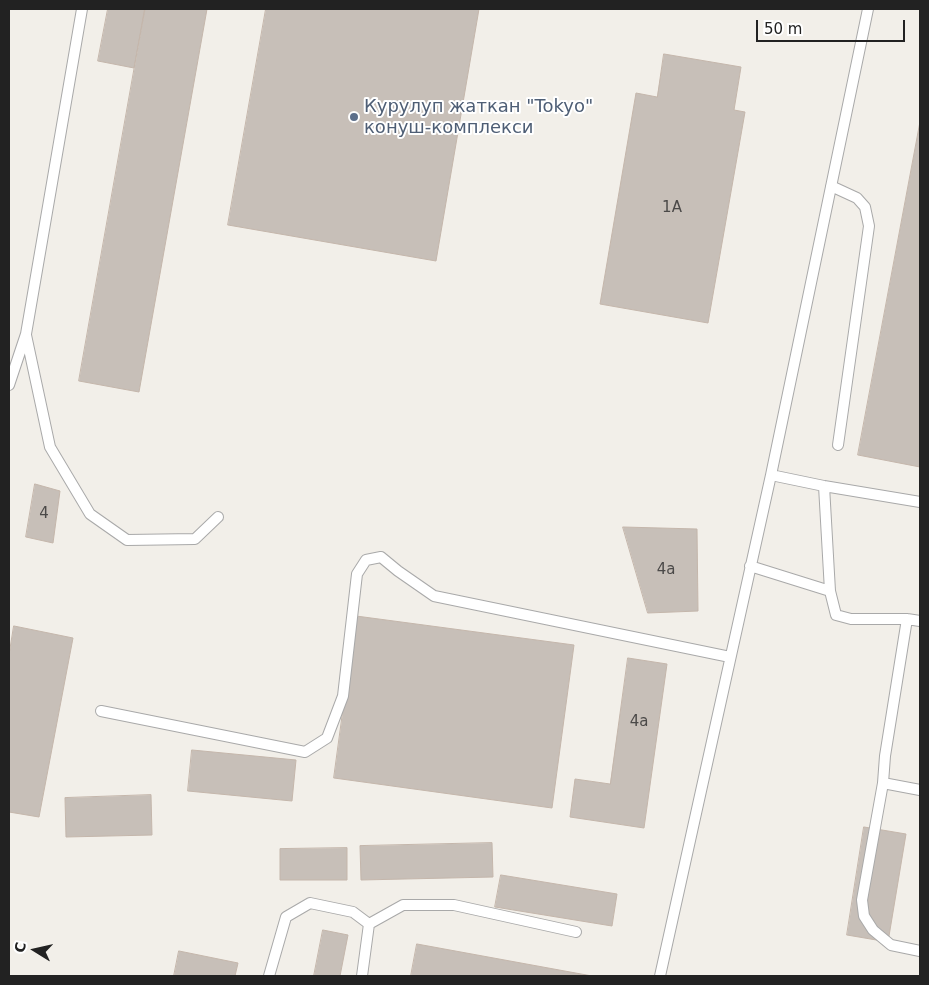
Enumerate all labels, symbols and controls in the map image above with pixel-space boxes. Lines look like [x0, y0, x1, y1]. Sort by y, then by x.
scale bar [759, 10, 908, 42]
text: 50 m [764, 20, 802, 38]
place label: Курулуп жаткан "Tokyo" конуш-комплекси [364, 96, 593, 138]
marker: Курулуп жаткан "Tokyo" конуш-комплекси [348, 111, 360, 123]
house number: 1А [662, 199, 682, 217]
house number: 4 [39, 505, 49, 523]
house number: 4а [657, 561, 675, 579]
house number: 4а [630, 713, 648, 731]
north arrow [10, 925, 60, 975]
text: С [11, 941, 29, 954]

